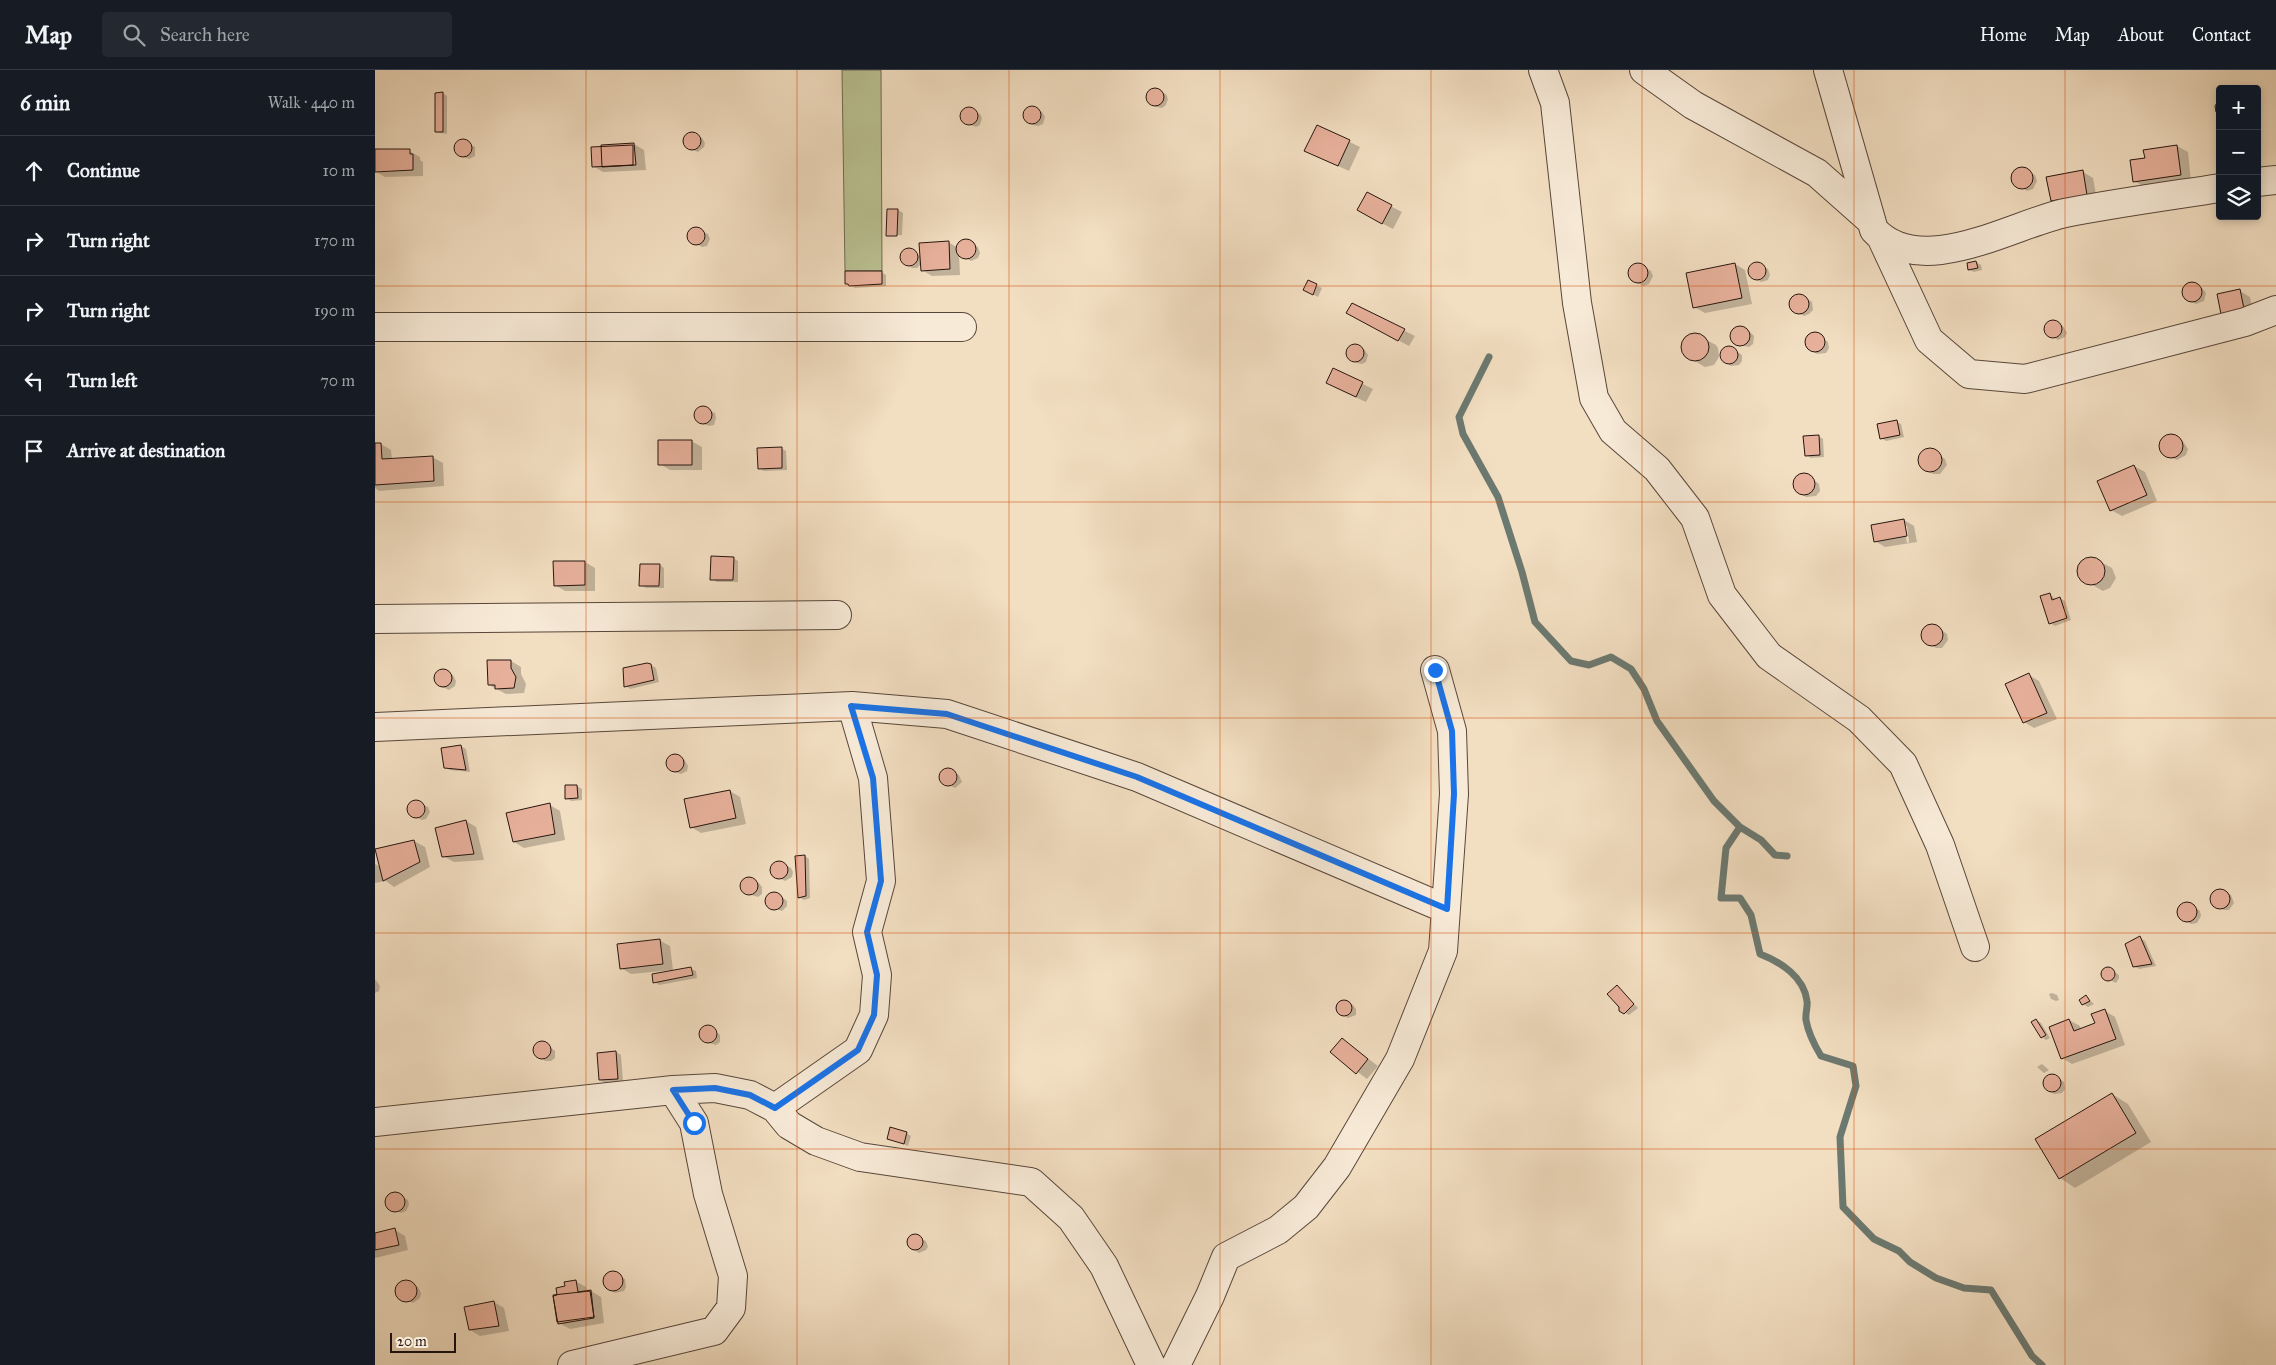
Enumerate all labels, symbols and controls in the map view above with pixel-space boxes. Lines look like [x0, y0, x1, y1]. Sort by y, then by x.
search box [102, 12, 452, 57]
text: Map [25, 20, 72, 50]
icon: search [120, 21, 148, 49]
text: Search here [160, 23, 250, 46]
text: Home [1980, 24, 2027, 46]
text: Map [2055, 24, 2090, 46]
text: About [2118, 24, 2164, 46]
text: Contact [2192, 24, 2251, 46]
map controls [2216, 85, 2261, 220]
button: + [2216, 85, 2261, 130]
text: 6 min [20, 90, 70, 116]
text: Walk · 440 m [268, 93, 355, 112]
button: − [2216, 130, 2261, 175]
icon: ahead [20, 157, 48, 185]
text: Continue [67, 159, 140, 182]
text: 10 m [323, 161, 355, 180]
button: layers [2216, 175, 2261, 220]
icon: right [20, 227, 48, 255]
text: Turn right [67, 229, 150, 252]
text: 170 m [314, 231, 355, 250]
icon: right [20, 297, 48, 325]
text: Turn right [67, 299, 150, 322]
text: 190 m [314, 301, 355, 320]
icon: left [20, 367, 48, 395]
text: Turn left [67, 369, 137, 392]
text: 70 m [320, 371, 355, 390]
icon: arrive [20, 437, 48, 465]
text: Arrive at destination [67, 439, 225, 462]
route end [1424, 659, 1447, 682]
route start [683, 1112, 706, 1135]
scale bar [390, 1330, 456, 1353]
text: 20 m [397, 1333, 427, 1350]

